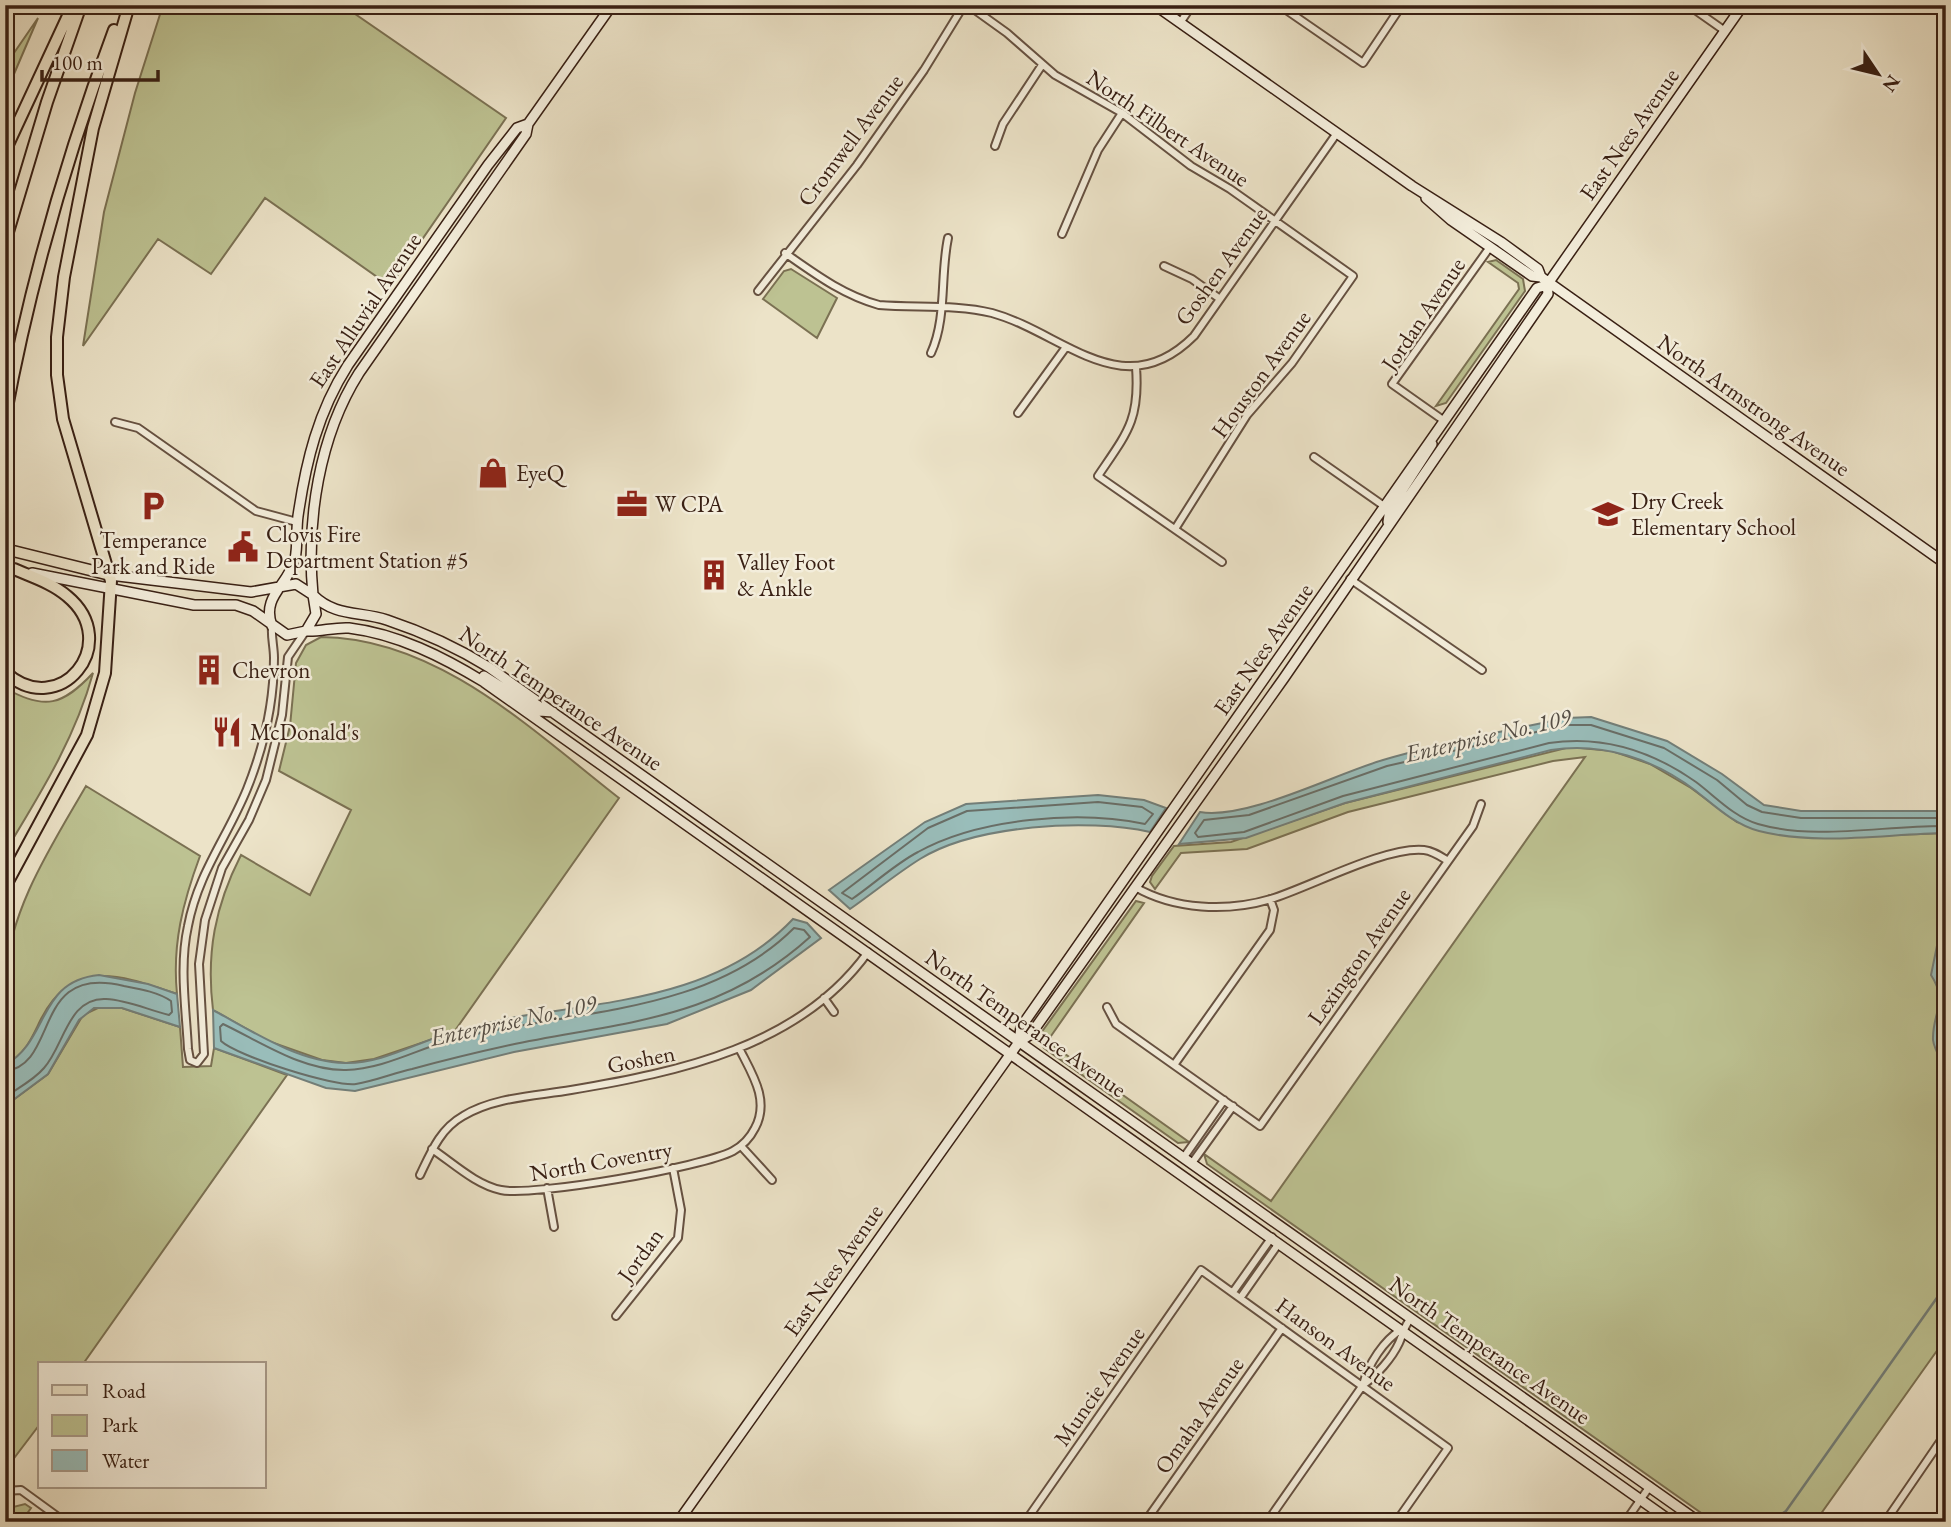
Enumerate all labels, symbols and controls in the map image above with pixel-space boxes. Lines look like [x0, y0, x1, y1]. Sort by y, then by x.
scale bar [42, 38, 158, 82]
north arrow [1842, 38, 1912, 108]
text: 100 m [52, 49, 103, 76]
street label: North Filbert Avenue [1081, 62, 1255, 194]
street label: East Nees Avenue [1572, 62, 1686, 206]
street label: Cromwell Avenue [790, 68, 910, 212]
text: N [1877, 70, 1906, 97]
street label: Goshen Avenue [1168, 201, 1274, 331]
street label: East Alluvial Avenue [302, 227, 428, 393]
street label: Jordan Avenue [1373, 252, 1472, 378]
street label: Houston Avenue [1205, 304, 1318, 444]
street label: North Armstrong Avenue [1652, 327, 1856, 483]
shop icon: EyeQ [476, 456, 510, 490]
place label: EyeQ [516, 458, 568, 488]
place label: Dry Creek Elementary School [1631, 486, 1797, 542]
office icon: W CPA [615, 487, 649, 521]
parking icon: Temperance Park and Ride [136, 489, 170, 523]
place label: W CPA [655, 489, 725, 519]
school or university icon: Dry Creek Elementary School [1591, 497, 1625, 531]
place label: Clovis Fire Department Station #5 [266, 519, 469, 575]
place label: Temperance Park and Ride [91, 525, 215, 581]
public building icon: Clovis Fire Department Station #5 [226, 530, 260, 564]
place label: Valley Foot & Ankle [737, 547, 836, 603]
building icon: Valley Foot & Ankle [697, 558, 731, 592]
street label: East Nees Avenue [1206, 577, 1320, 721]
street label: North Temperance Avenue [453, 619, 669, 777]
building icon: Chevron [192, 653, 226, 687]
place label: Chevron [232, 655, 310, 685]
water label: Enterprise No. 109 [1401, 701, 1575, 769]
restaurant icon: McDonald's [210, 715, 244, 749]
place label: McDonald's [250, 717, 359, 747]
street label: Lexington Avenue [1301, 881, 1418, 1031]
street label: North Temperance Avenue [919, 942, 1133, 1104]
water label: Enterprise No. 109 [426, 987, 600, 1053]
street label: Goshen [604, 1038, 678, 1080]
street label: North Coventry [528, 1134, 675, 1188]
street label: East Nees Avenue [776, 1198, 890, 1342]
street label: Jordan [609, 1222, 670, 1290]
street label: North Temperance Avenue [1383, 1269, 1597, 1431]
street label: Hanson Avenue [1270, 1290, 1402, 1398]
street label: Muncie Avenue [1047, 1320, 1151, 1452]
street label: Omaha Avenue [1148, 1351, 1250, 1479]
legend [38, 1362, 266, 1488]
text: Road [102, 1377, 146, 1404]
text: Park [102, 1411, 139, 1438]
text: Water [102, 1447, 149, 1474]

